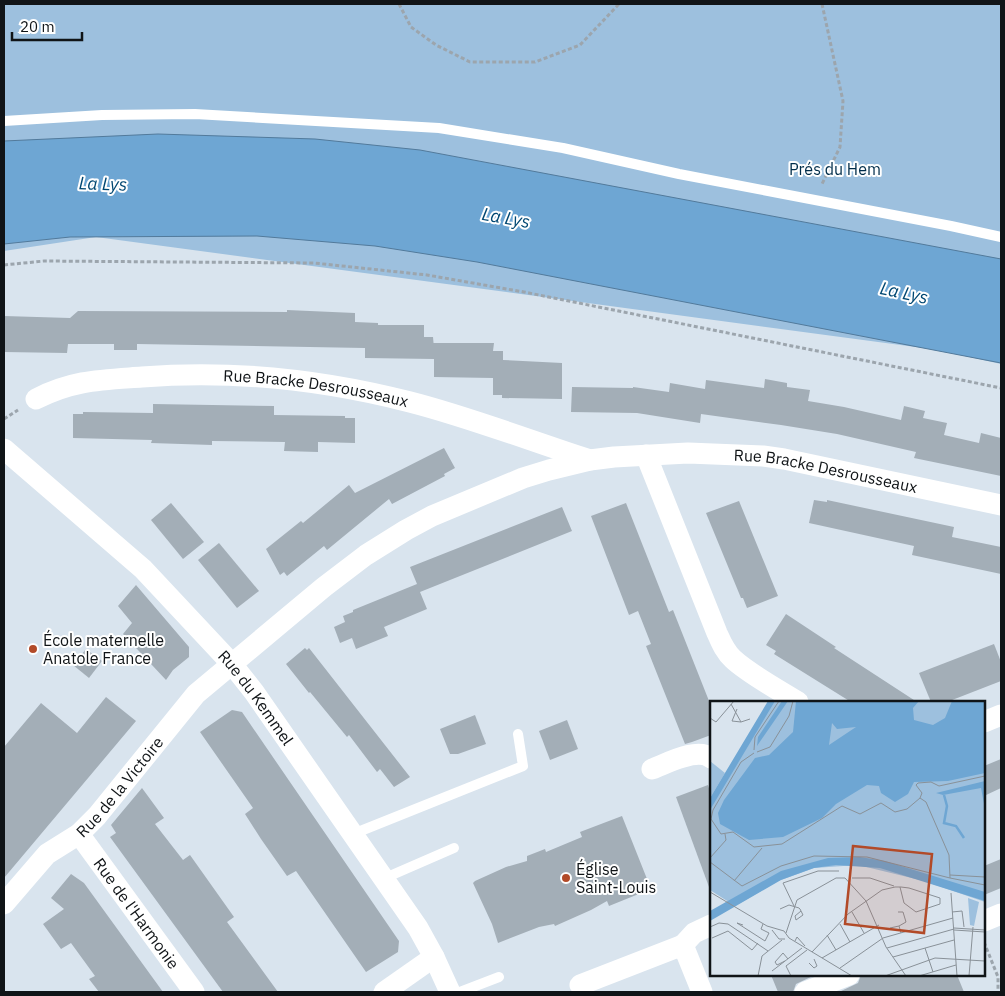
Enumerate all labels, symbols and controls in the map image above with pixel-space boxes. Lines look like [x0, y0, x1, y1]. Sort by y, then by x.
scale bar [12, 10, 82, 42]
text: 20 m [20, 17, 55, 36]
park label: Prés du Hem [789, 159, 881, 179]
water label: La Lys [78, 171, 128, 196]
water label: La Lys [480, 202, 532, 233]
water label: La Lys [878, 276, 930, 309]
street label: Rue Bracke Desrousseaux [223, 365, 410, 411]
street label: Rue Bracke Desrousseaux [733, 445, 919, 497]
place label: École maternelle Anatole France [43, 629, 164, 668]
marker: École maternelle Anatole France [27, 643, 39, 655]
street label: Rue du Kemmel [214, 646, 298, 749]
inset map [710, 701, 985, 976]
street label: Rue de la Victoire [72, 732, 168, 841]
street label: Rue de l'Harmonie [90, 854, 184, 973]
place label: Église Saint-Louis [576, 858, 656, 897]
marker: Église Saint-Louis [560, 872, 572, 884]

